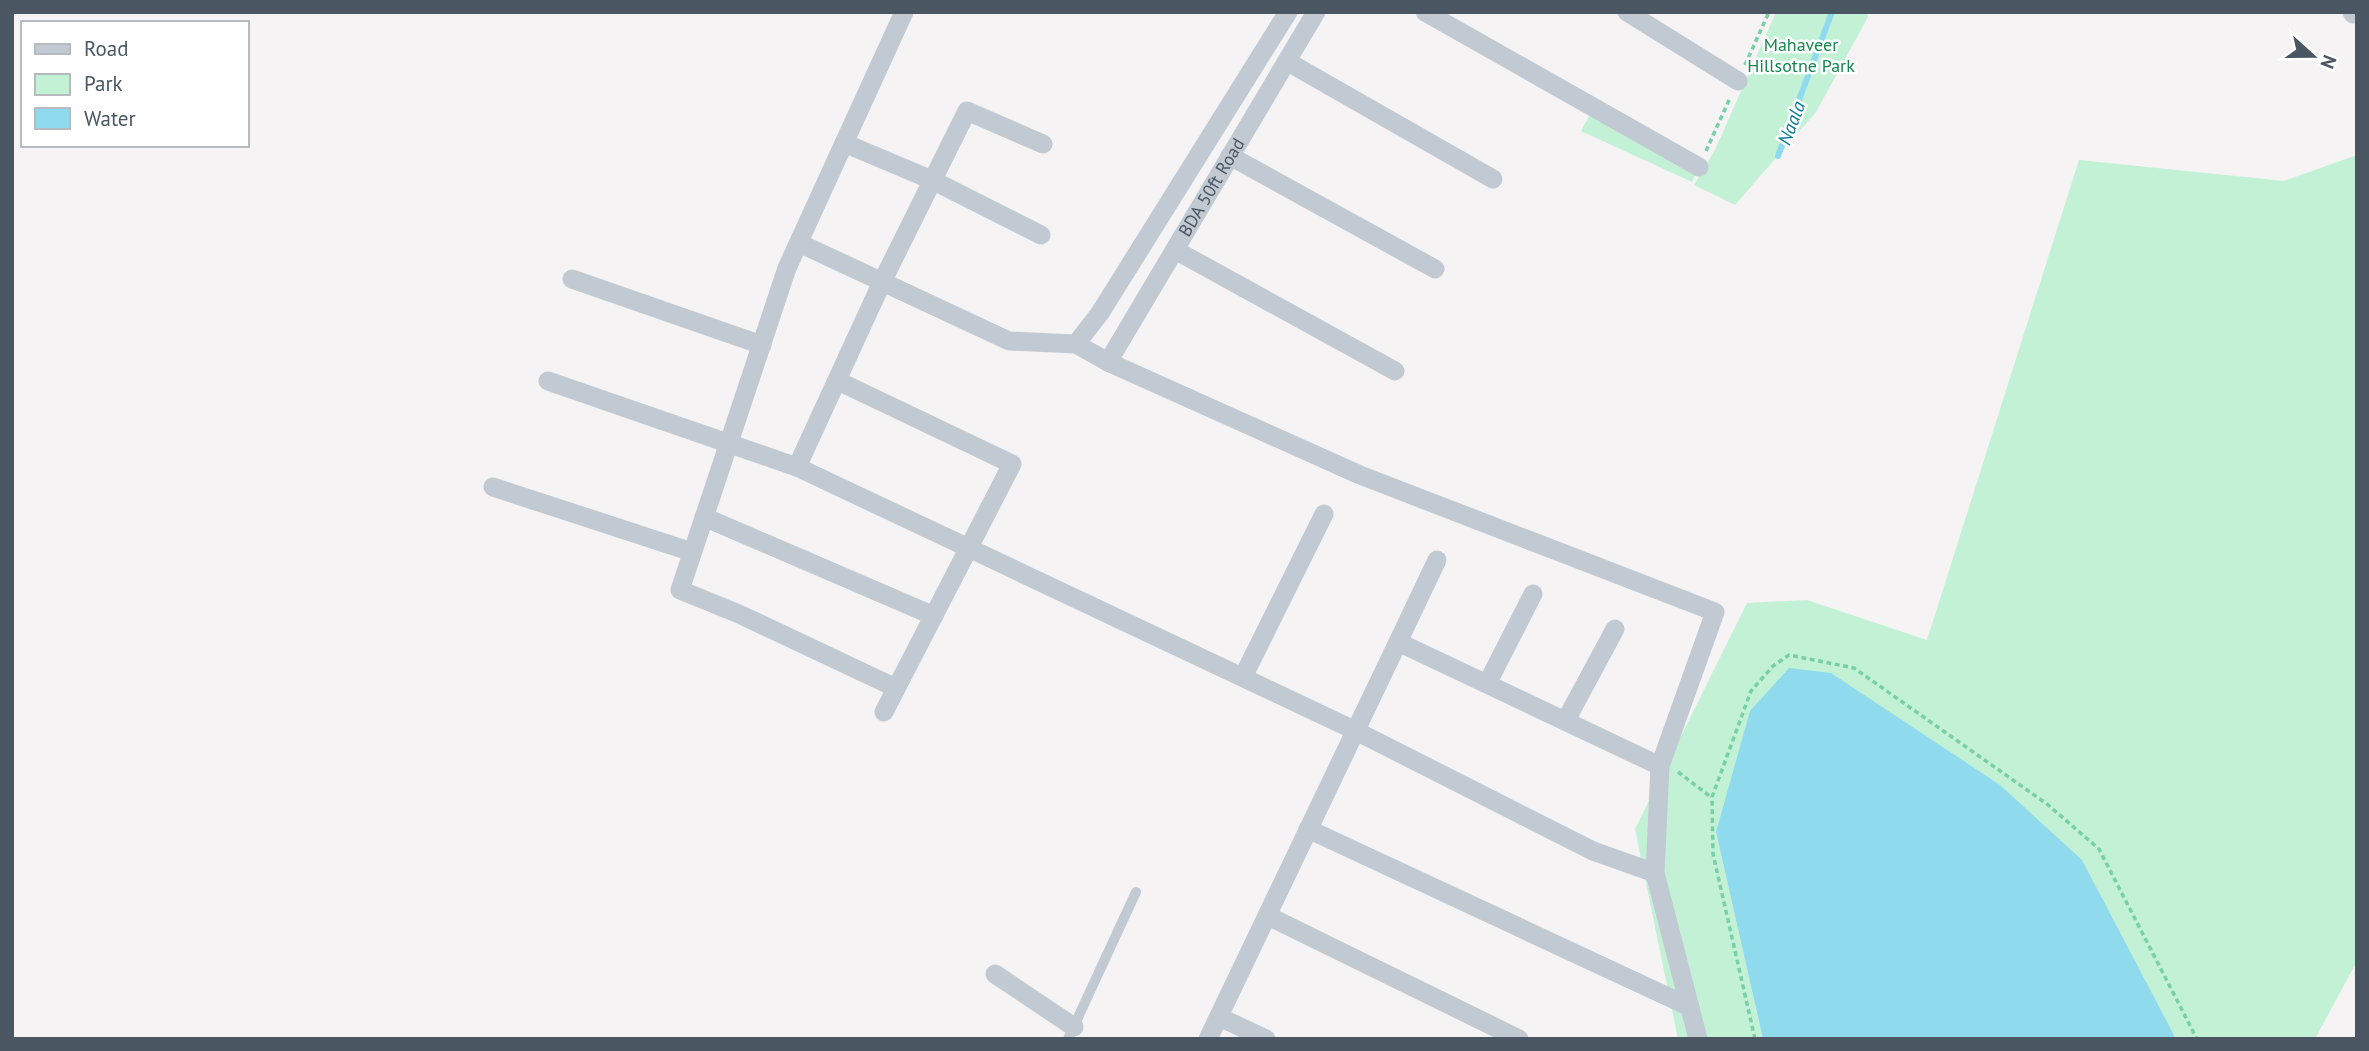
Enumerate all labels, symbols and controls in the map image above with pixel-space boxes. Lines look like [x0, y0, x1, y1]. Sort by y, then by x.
legend [21, 21, 248, 147]
north arrow [2278, 21, 2348, 91]
park label: Mahaveer Hillsotne Park [1747, 33, 1855, 77]
text: Road [84, 35, 128, 62]
text: N [2315, 52, 2342, 72]
text: Park [84, 70, 123, 97]
water label: Naala [1772, 97, 1811, 148]
text: Water [84, 105, 136, 132]
street label: BDA 50ft Road [1173, 134, 1249, 241]

